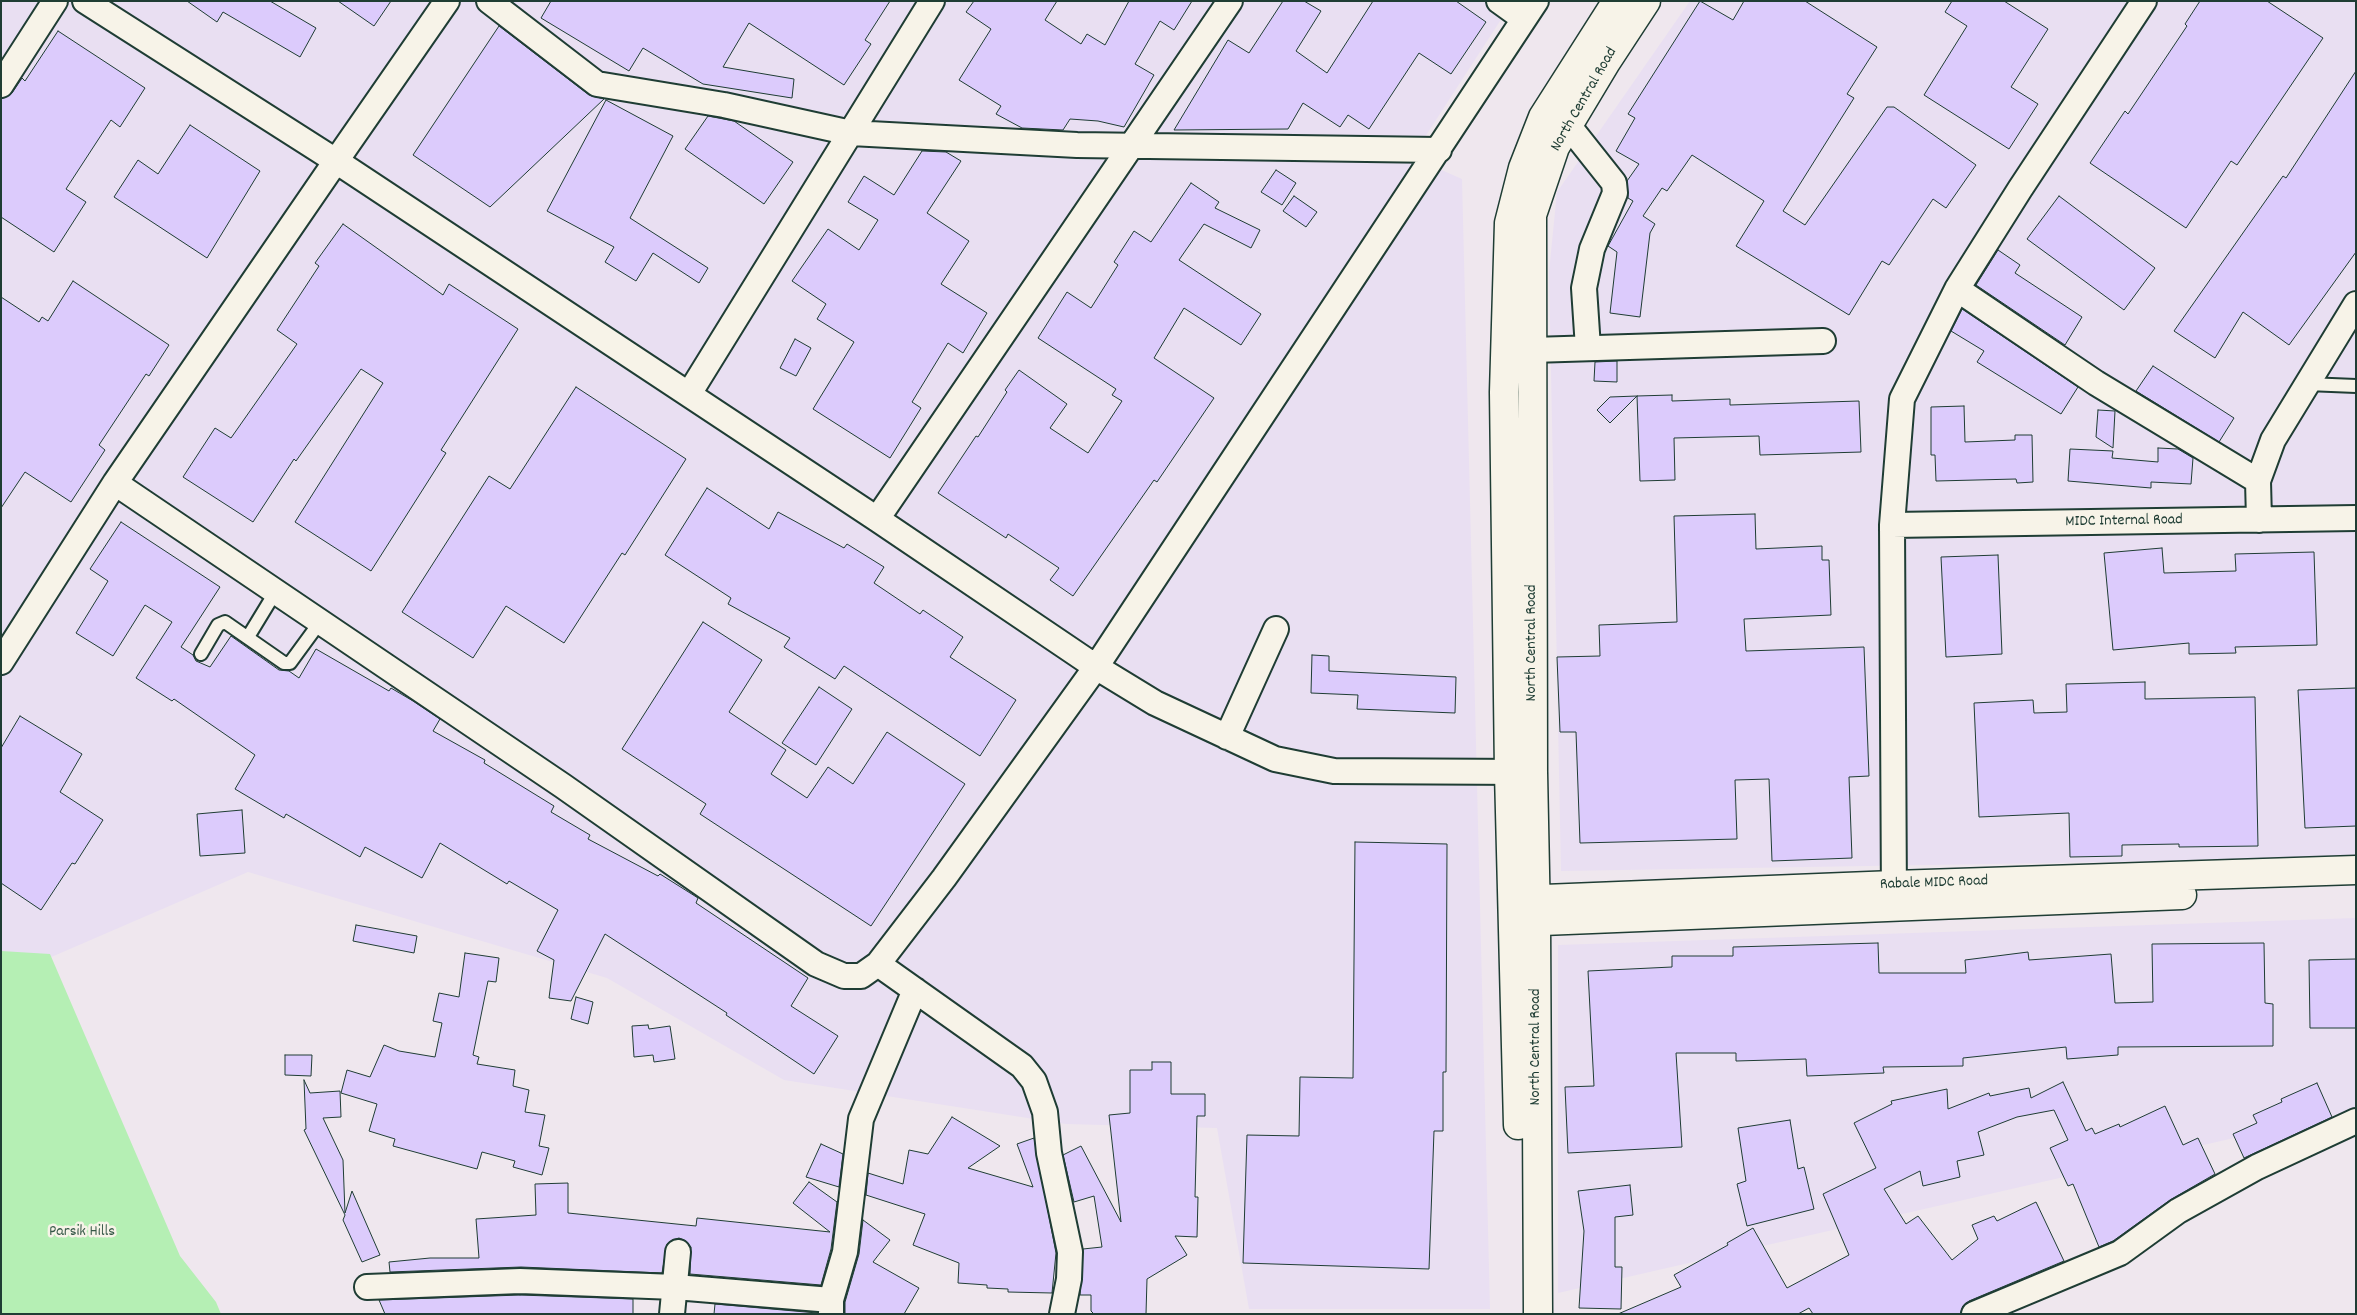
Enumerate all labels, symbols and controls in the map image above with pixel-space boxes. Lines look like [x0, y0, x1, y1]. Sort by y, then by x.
street label: North Central Road [1547, 45, 1623, 155]
street label: MIDC Internal Road [2065, 511, 2183, 533]
street label: North Central Road [1523, 585, 1543, 701]
street label: Rabale MIDC Road [1880, 873, 1988, 895]
street label: North Central Road [1527, 989, 1547, 1105]
park label: Parsik Hills [49, 1223, 115, 1243]

